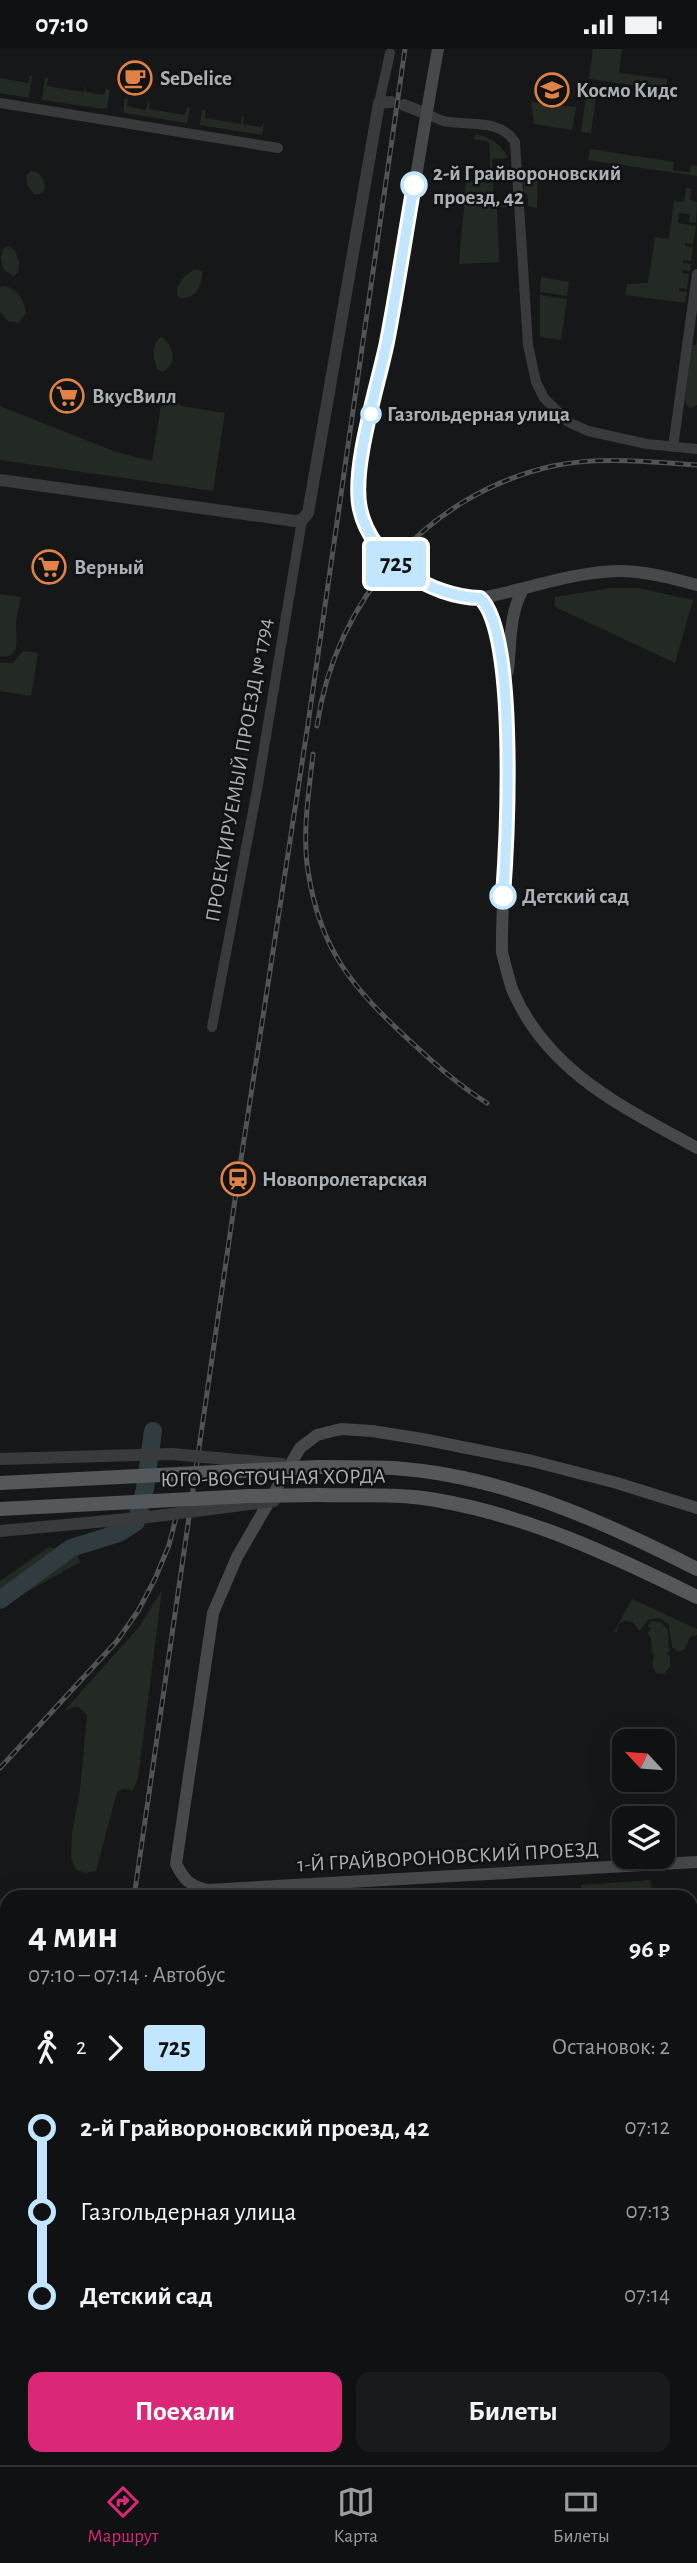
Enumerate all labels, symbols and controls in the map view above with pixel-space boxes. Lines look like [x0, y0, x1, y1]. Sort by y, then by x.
text: 07:10 [35, 11, 89, 37]
cafe icon: SeDelice [116, 59, 154, 97]
place label: SeDelice [160, 68, 232, 89]
school or university icon: Космо Кидс [533, 71, 571, 109]
place label: Космо Кидс [576, 80, 678, 101]
place label: 2-й Грайвороновский проезд, 42 [433, 163, 621, 208]
marker: 2-й Грайвороновский проезд, 42 [401, 172, 427, 198]
supermarket icon: ВкусВилл [48, 377, 86, 415]
place label: ВкусВилл [92, 386, 177, 407]
marker: Газгольдерная улица [361, 404, 381, 424]
place label: Газгольдерная улица [387, 404, 570, 425]
line badge: 725 [356, 541, 436, 587]
supermarket icon: Верный [30, 548, 68, 586]
text: 725 [380, 552, 412, 576]
place label: Верный [74, 557, 144, 578]
street label: ПРОЕКТИРУЕМЫЙ ПРОЕЗД № 1794 [201, 616, 276, 924]
marker: Детский сад [490, 883, 516, 909]
place label: Детский сад [522, 886, 629, 907]
station icon: Новопролетарская [219, 1160, 257, 1198]
place label: Новопролетарская [262, 1169, 427, 1190]
street label: ЮГО-ВОСТОЧНАЯ ХОРДА [160, 1466, 386, 1490]
north arrow [612, 1729, 676, 1792]
map controls [612, 1729, 675, 1869]
button: layers [612, 1806, 675, 1869]
street label: 1-Й ГРАЙВОРОНОВСКИЙ ПРОЕЗД [296, 1838, 599, 1875]
text: 4 мин [28, 1917, 118, 1955]
text: 96 ₽ [629, 1936, 670, 1962]
text: 07:10 – 07:14 · Автобус [28, 1964, 226, 1987]
icon: walk [28, 2029, 66, 2067]
icon: forward [96, 2029, 134, 2067]
text: 2 [76, 2036, 86, 2059]
text: 725 [158, 2036, 191, 2060]
text: Остановок: 2 [552, 2036, 670, 2059]
text: 2-й Грайвороновский проезд, 42 [80, 2115, 429, 2141]
text: 07:12 [625, 2116, 670, 2139]
text: Газгольдерная улица [80, 2199, 296, 2225]
text: 07:13 [626, 2200, 670, 2223]
text: Детский сад [80, 2283, 213, 2309]
text: 07:14 [624, 2284, 670, 2307]
button: Поехали [28, 2372, 342, 2452]
button: Билеты [356, 2372, 670, 2452]
tab: Маршрут [87, 2483, 159, 2548]
tab: Карта [333, 2483, 378, 2548]
tab: Билеты [553, 2483, 610, 2548]

